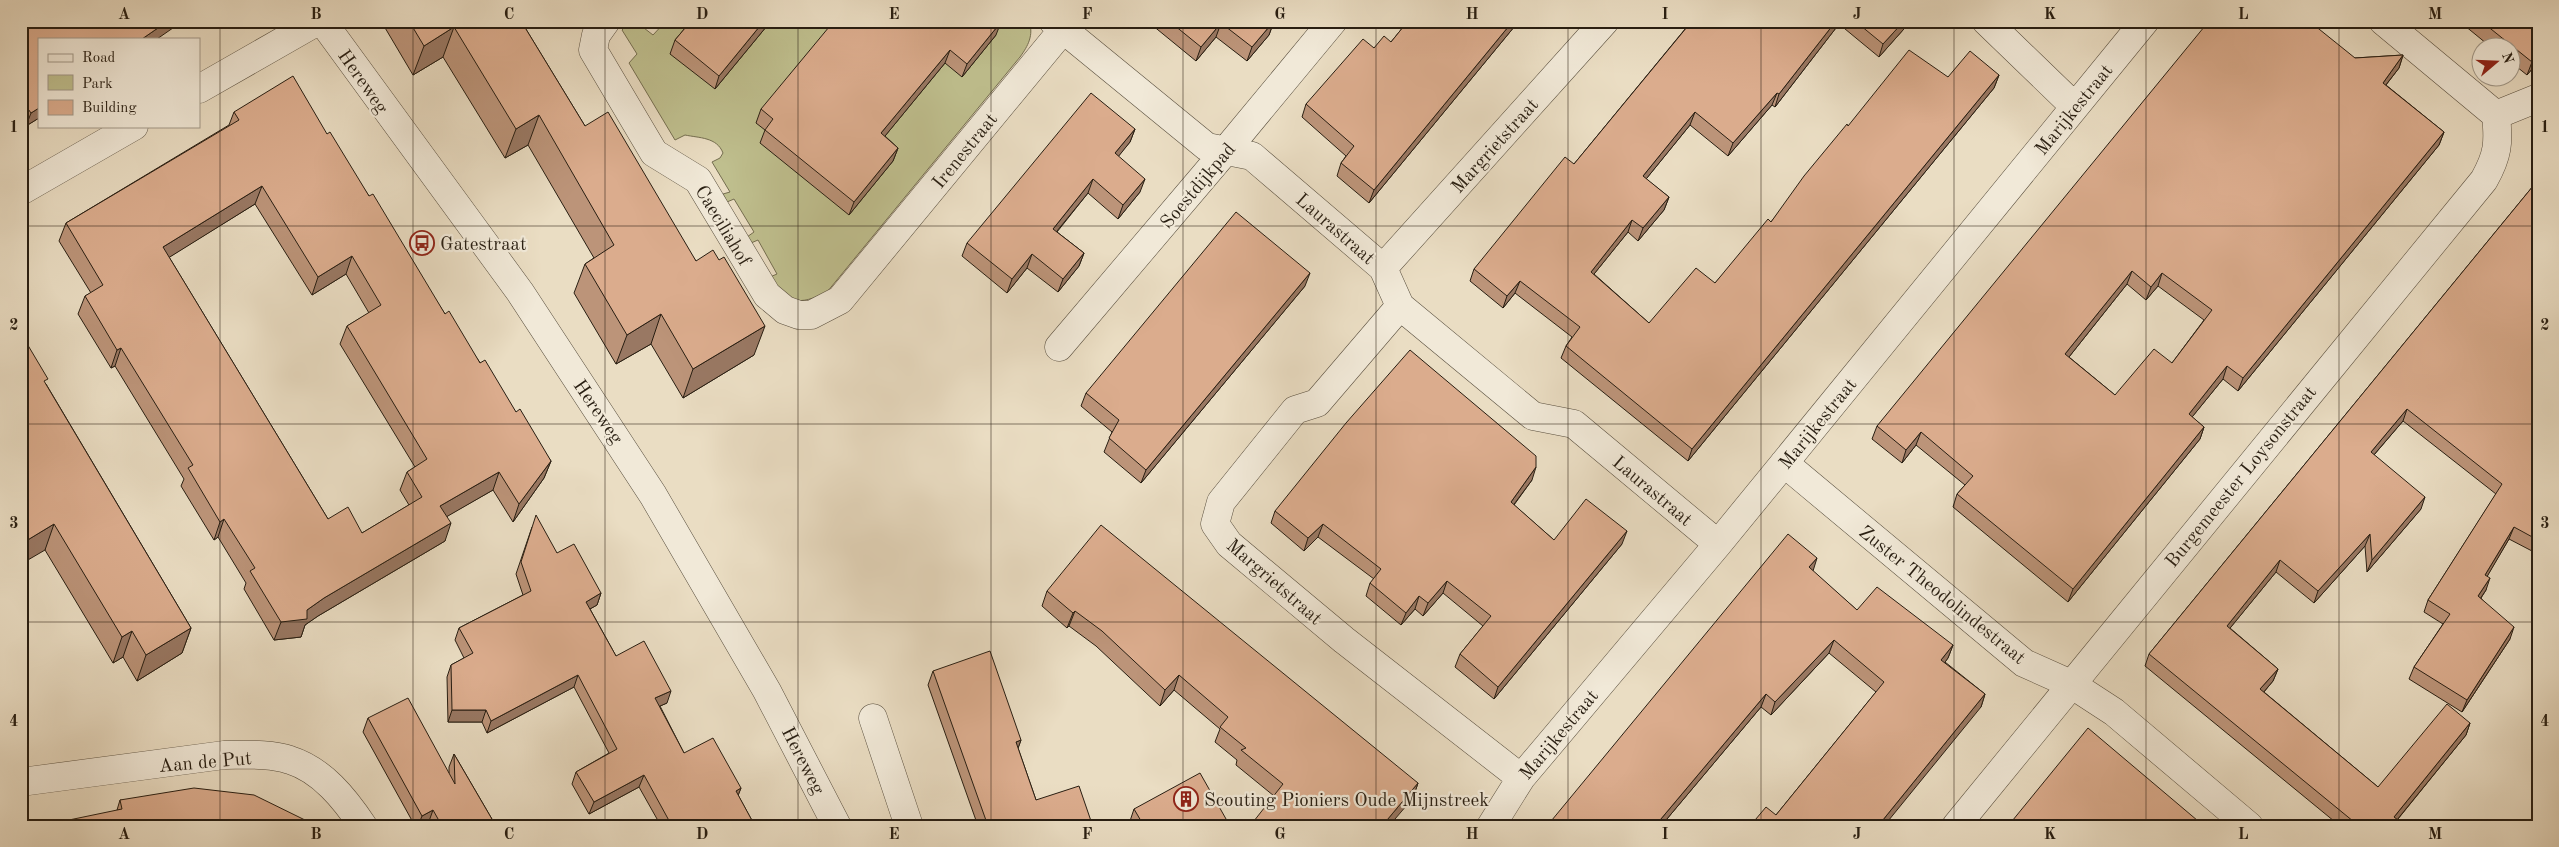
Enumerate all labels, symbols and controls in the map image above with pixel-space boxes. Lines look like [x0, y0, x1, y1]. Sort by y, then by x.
text: A [118, 7, 130, 23]
text: B [310, 7, 322, 23]
text: C [504, 7, 514, 23]
text: D [696, 7, 708, 23]
text: E [888, 7, 900, 23]
text: F [1082, 7, 1093, 23]
text: G [1274, 7, 1286, 23]
text: H [1465, 7, 1479, 23]
text: I [1661, 7, 1669, 23]
text: J [1853, 7, 1862, 23]
text: K [2044, 7, 2056, 23]
text: L [2238, 7, 2249, 23]
text: M [2428, 7, 2442, 23]
legend [38, 38, 200, 128]
north arrow [2472, 38, 2522, 88]
street label: Hereweg [333, 47, 391, 118]
text: Road [82, 51, 116, 66]
text: N [2499, 51, 2516, 66]
street label: Marijkestraat [2033, 61, 2117, 160]
text: Park [82, 77, 113, 92]
street label: Margrietstraat [1449, 96, 1543, 198]
text: Building [82, 101, 137, 116]
street label: Irenestraat [930, 110, 1002, 193]
text: 1 [9, 120, 19, 136]
text: 1 [2540, 120, 2550, 136]
street label: Soestdijkpad [1158, 140, 1240, 233]
street label: Caeciliahof [691, 183, 754, 270]
street label: Laurastraat [1291, 191, 1377, 269]
bus stop icon: Gatestraat [409, 230, 435, 256]
place label: Gatestraat [440, 236, 527, 255]
text: 2 [9, 318, 19, 334]
text: 2 [2540, 318, 2550, 334]
street label: Marijkestraat [1777, 375, 1861, 474]
street label: Hereweg [569, 377, 626, 449]
street label: Burgemeester Loysonstraat [2163, 383, 2321, 572]
street label: Laurastraat [1608, 453, 1695, 531]
text: 3 [9, 516, 19, 532]
text: 3 [2540, 516, 2550, 532]
street label: Zuster Theodolindestraat [1855, 523, 2028, 669]
street label: Margrietstraat [1222, 536, 1325, 629]
street label: Marijkestraat [1517, 687, 1603, 784]
text: 4 [9, 714, 19, 730]
text: 4 [2540, 714, 2550, 730]
street label: Hereweg [777, 724, 827, 799]
street label: Aan de Put [158, 750, 252, 777]
building icon: Scouting Pioniers Oude Mijnstreek [1173, 786, 1199, 812]
place label: Scouting Pioniers Oude Mijnstreek [1204, 792, 1489, 811]
text: A [118, 827, 130, 843]
text: B [310, 827, 322, 843]
text: C [504, 827, 514, 843]
text: D [696, 827, 708, 843]
text: E [888, 827, 900, 843]
text: F [1082, 827, 1093, 843]
text: G [1274, 827, 1286, 843]
text: H [1465, 827, 1479, 843]
text: I [1661, 827, 1669, 843]
text: J [1853, 827, 1862, 843]
text: K [2044, 827, 2056, 843]
text: L [2238, 827, 2249, 843]
text: M [2428, 827, 2442, 843]

